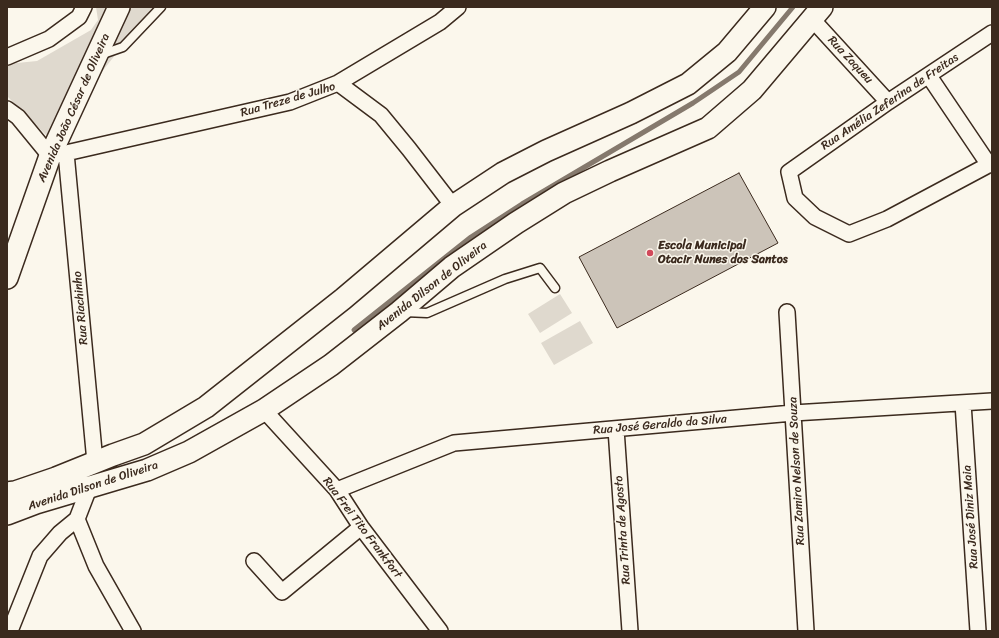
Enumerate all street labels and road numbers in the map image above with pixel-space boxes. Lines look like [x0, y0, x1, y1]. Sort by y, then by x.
street label: Avenida João César de Oliveira [35, 31, 113, 185]
street label: Rua Zaqueu [824, 33, 876, 87]
street label: Rua Amélia Zeferina de Freitas [818, 51, 962, 153]
street label: Rua Treze de Julho [239, 80, 337, 120]
street label: Avenida Dilson de Oliveira [374, 238, 490, 334]
street label: Rua Riachinho [71, 271, 91, 345]
street label: Rua Zamiro Nelson de Souza [786, 396, 808, 546]
street label: Rua José Geraldo da Silva [593, 412, 727, 438]
street label: Avenida Dilson de Oliveira [26, 458, 160, 514]
street label: Rua José Diniz Maia [960, 465, 982, 569]
street label: Rua Frei Tito Frankfort [319, 475, 405, 581]
street label: Rua Trinta de Agosto [612, 475, 634, 585]

